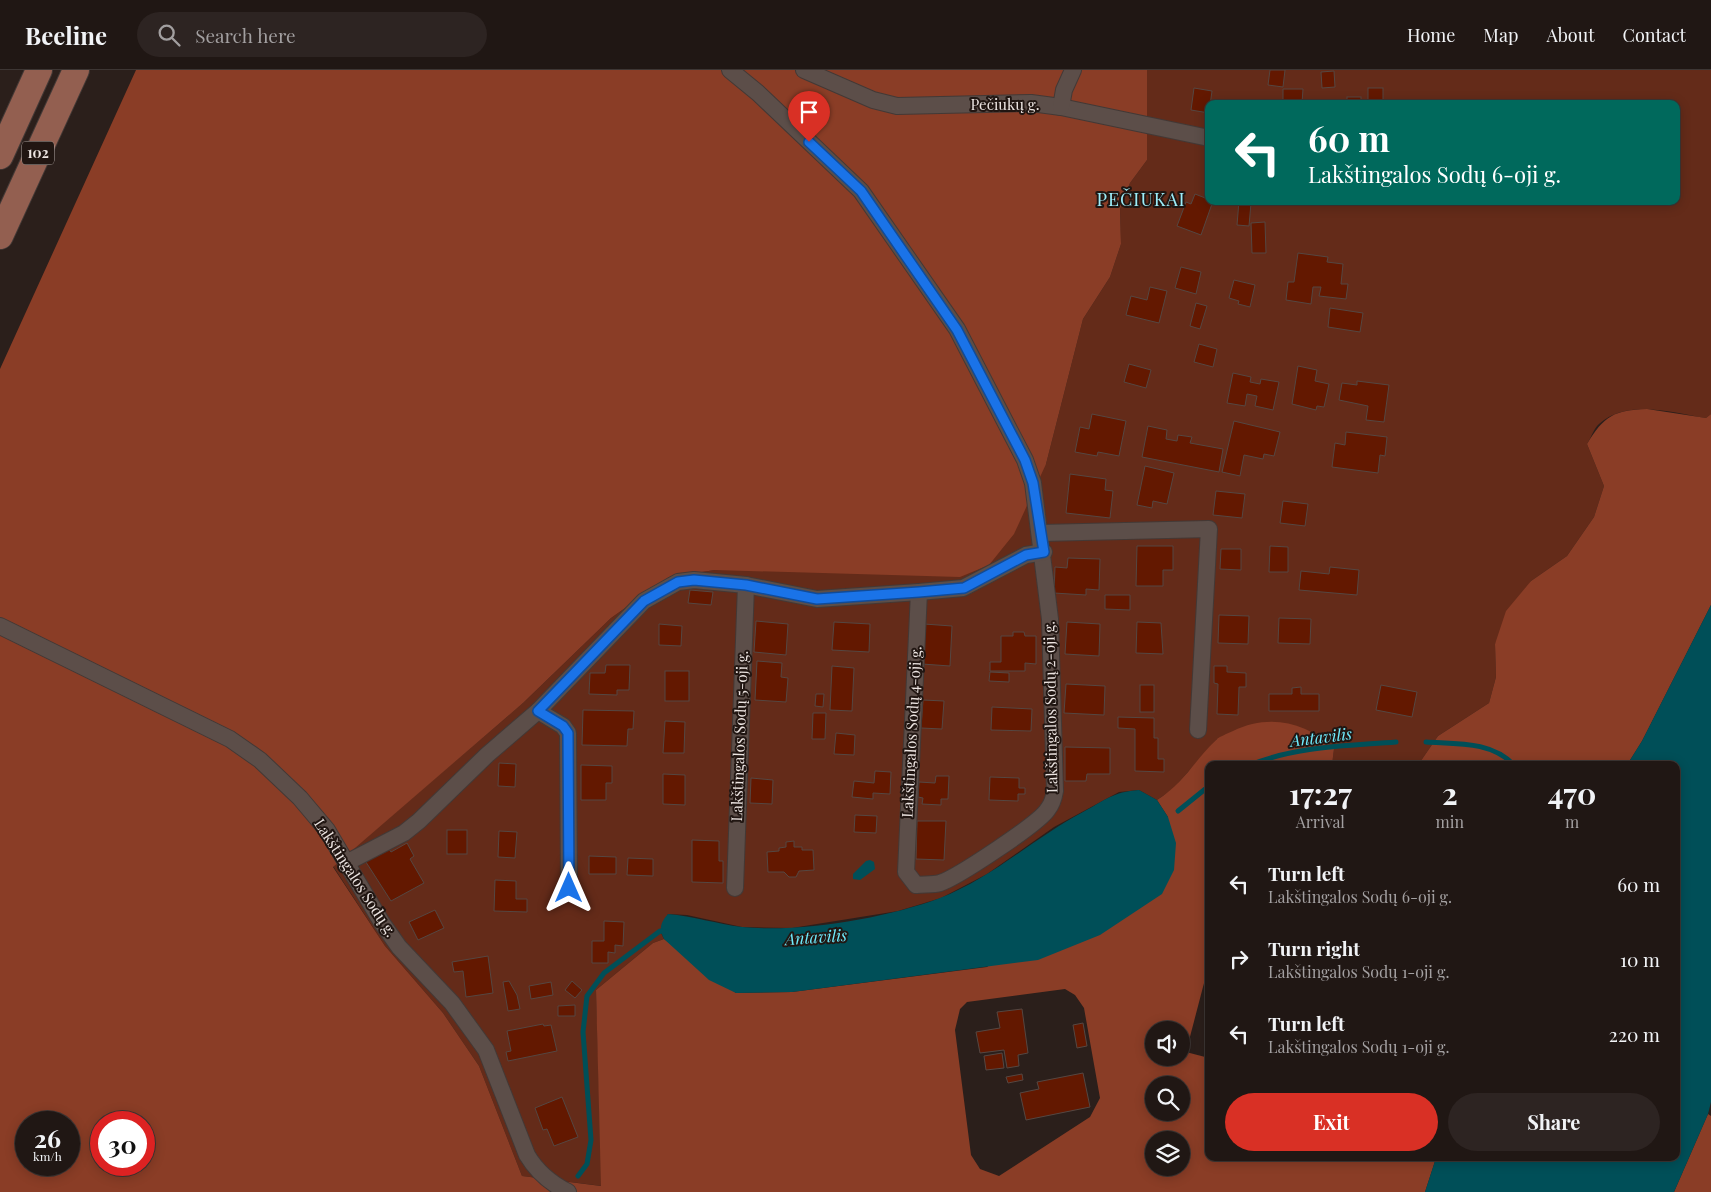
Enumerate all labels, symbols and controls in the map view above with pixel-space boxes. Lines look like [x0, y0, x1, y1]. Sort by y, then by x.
search box [137, 12, 487, 57]
text: Beeline [25, 19, 107, 51]
icon: search [155, 21, 183, 49]
text: Search here [195, 22, 296, 48]
text: Home [1407, 23, 1455, 47]
text: Map [1483, 23, 1518, 47]
text: About [1546, 23, 1595, 47]
text: Contact [1623, 23, 1686, 47]
pin [788, 91, 830, 142]
street label: Pečiukų g. [970, 94, 1040, 114]
icon: arrive [795, 98, 823, 126]
text: 60 m [1308, 114, 1390, 161]
icon: left [1225, 120, 1290, 185]
road number: 102 [22, 142, 54, 165]
text: Lakštingalos Sodų 6-oji g. [1308, 159, 1561, 189]
district label: PEČIUKAI [1096, 187, 1186, 211]
street label: Lakštingalos Sodų 2-oji g. [1039, 621, 1061, 793]
street label: Lakštingalos Sodų 4-oji g. [897, 646, 925, 818]
street label: Lakštingalos Sodų 5-oji g. [726, 650, 752, 822]
water label: Antavilis [1287, 722, 1353, 751]
text: 17:27 [1289, 773, 1352, 813]
text: 2 [1442, 773, 1458, 813]
text: 470 [1548, 773, 1596, 813]
text: Arrival [1296, 811, 1345, 832]
text: min [1436, 811, 1464, 832]
text: m [1565, 811, 1579, 832]
street label: Lakštingalos Sodų g. [310, 815, 402, 940]
text: Turn left [1268, 860, 1345, 886]
position arrow [542, 861, 594, 913]
icon: left [1225, 870, 1253, 898]
text: 60 m [1617, 871, 1660, 897]
text: Lakštingalos Sodų 6-oji g. [1268, 886, 1452, 907]
water label: Antavilis [782, 924, 848, 949]
text: Turn right [1268, 935, 1360, 961]
icon: right [1225, 945, 1253, 973]
text: 10 m [1620, 946, 1660, 972]
text: Lakštingalos Sodų 1-oji g. [1268, 961, 1450, 982]
text: Turn left [1268, 1010, 1345, 1036]
icon: left [1225, 1020, 1253, 1048]
map controls [1145, 1021, 1190, 1176]
button: sound [1145, 1021, 1190, 1066]
text: 220 m [1609, 1021, 1660, 1047]
text: Lakštingalos Sodų 1-oji g. [1268, 1036, 1450, 1057]
button: search [1145, 1076, 1190, 1121]
button: Exit [1225, 1093, 1438, 1151]
button: Share [1448, 1093, 1660, 1151]
speed limit sign: 30 [90, 1111, 155, 1176]
text: 26 [34, 1121, 61, 1154]
button: layers [1145, 1131, 1190, 1176]
text: km/h [33, 1148, 62, 1164]

